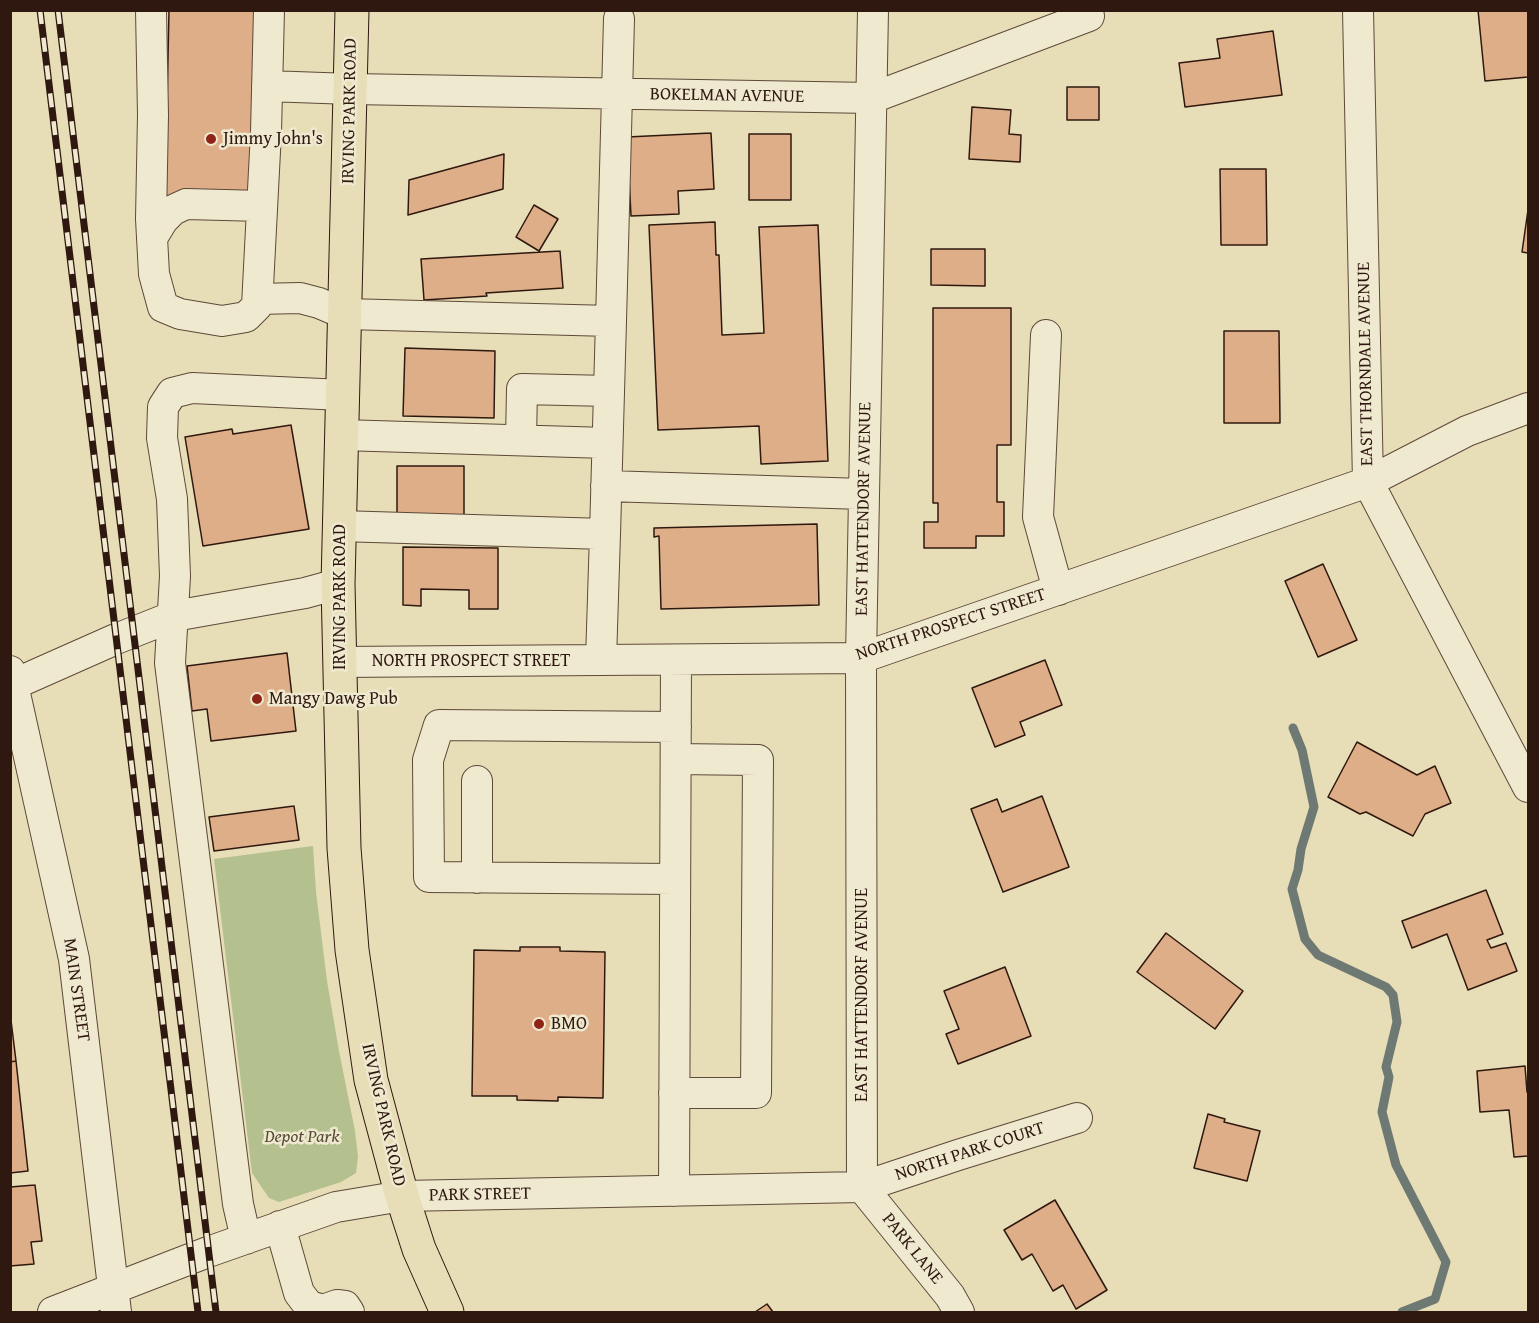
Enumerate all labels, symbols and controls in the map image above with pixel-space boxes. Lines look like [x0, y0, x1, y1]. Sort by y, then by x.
street label: IRVING PARK ROAD [338, 38, 362, 184]
street label: BOKELMAN AVENUE [650, 84, 804, 108]
place label: Jimmy John's [223, 128, 323, 150]
marker: Jimmy John's [204, 132, 218, 146]
street label: EAST THORNDALE AVENUE [1353, 262, 1379, 466]
street label: EAST HATTENDORF AVENUE [851, 402, 877, 616]
street label: IRVING PARK ROAD [329, 524, 351, 670]
street label: NORTH PROSPECT STREET [853, 584, 1049, 666]
street label: NORTH PROSPECT STREET [372, 650, 570, 672]
place label: Mangy Dawg Pub [269, 688, 398, 710]
marker: Mangy Dawg Pub [250, 692, 264, 706]
street label: EAST HATTENDORF AVENUE [851, 888, 873, 1102]
street label: MAIN STREET [58, 937, 94, 1043]
place label: BMO [551, 1013, 587, 1035]
marker: BMO [532, 1017, 546, 1031]
street label: IRVING PARK ROAD [356, 1041, 410, 1189]
street label: NORTH PARK COURT [893, 1118, 1047, 1186]
park label: Depot Park [264, 1126, 340, 1148]
street label: PARK STREET [429, 1183, 531, 1207]
street label: PARK LANE [877, 1209, 947, 1289]

